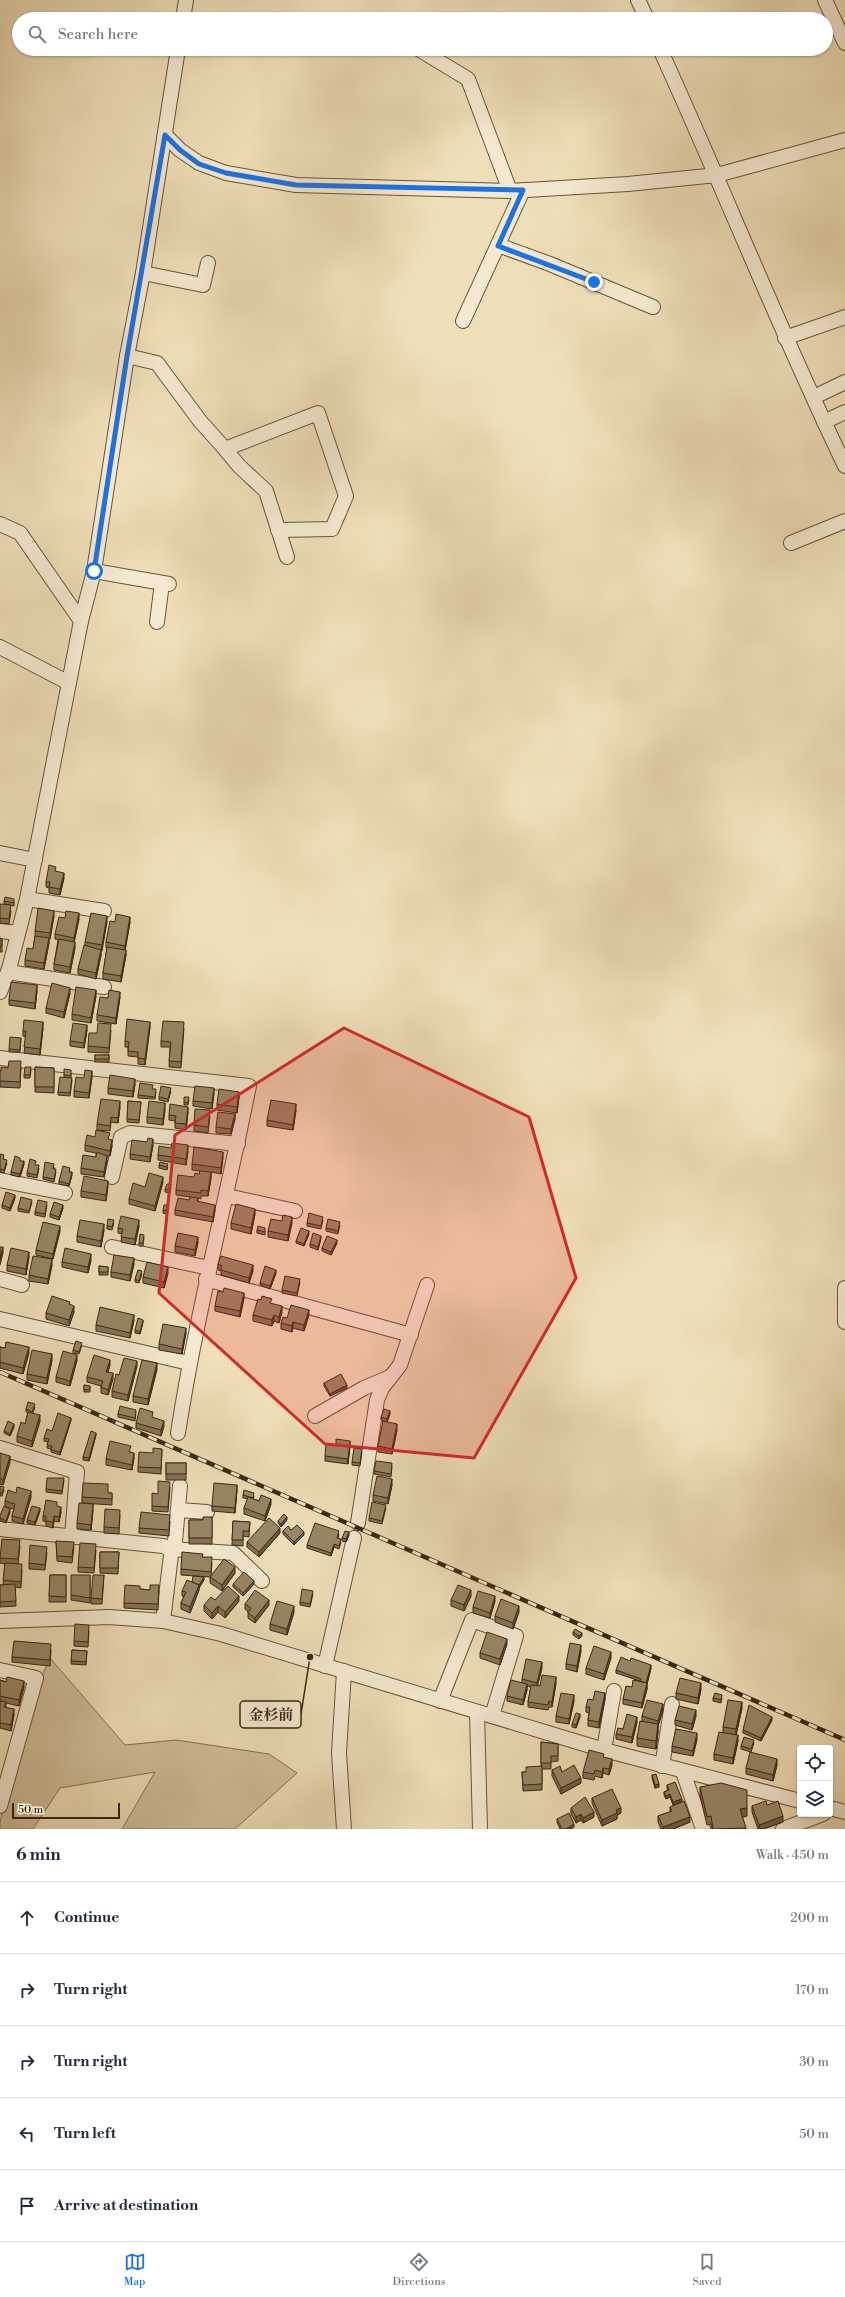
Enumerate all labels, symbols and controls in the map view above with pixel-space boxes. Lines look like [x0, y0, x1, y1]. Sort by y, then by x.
search box [12, 12, 833, 56]
icon: search [26, 23, 48, 45]
text: Search here [58, 25, 138, 44]
route end [585, 273, 603, 291]
route start [85, 562, 103, 580]
callout: 金杉前 [240, 1701, 301, 1728]
text: 金杉前 [248, 1706, 294, 1725]
map controls [797, 1745, 833, 1817]
button: locate [797, 1745, 833, 1781]
button: layers [797, 1781, 833, 1817]
scale bar [12, 1801, 120, 1820]
text: 50 m [18, 1803, 43, 1817]
text: 6 min [16, 1844, 61, 1866]
text: Walk · 450 m [756, 1847, 829, 1863]
icon: ahead [16, 1907, 38, 1929]
text: Continue [54, 1908, 119, 1927]
text: 200 m [790, 1910, 829, 1926]
icon: right [16, 1979, 38, 2001]
text: Turn right [54, 1980, 128, 1999]
text: 170 m [795, 1982, 829, 1998]
icon: right [16, 2051, 38, 2073]
text: Turn right [54, 2052, 128, 2071]
text: 30 m [799, 2054, 829, 2070]
icon: left [16, 2123, 38, 2145]
text: Turn left [54, 2124, 116, 2143]
text: 50 m [799, 2126, 829, 2142]
icon: arrive [16, 2195, 38, 2217]
text: Arrive at destination [54, 2196, 198, 2215]
tab: Map [124, 2251, 146, 2289]
tab: Directions [393, 2251, 446, 2289]
tab: Saved [693, 2251, 721, 2289]

